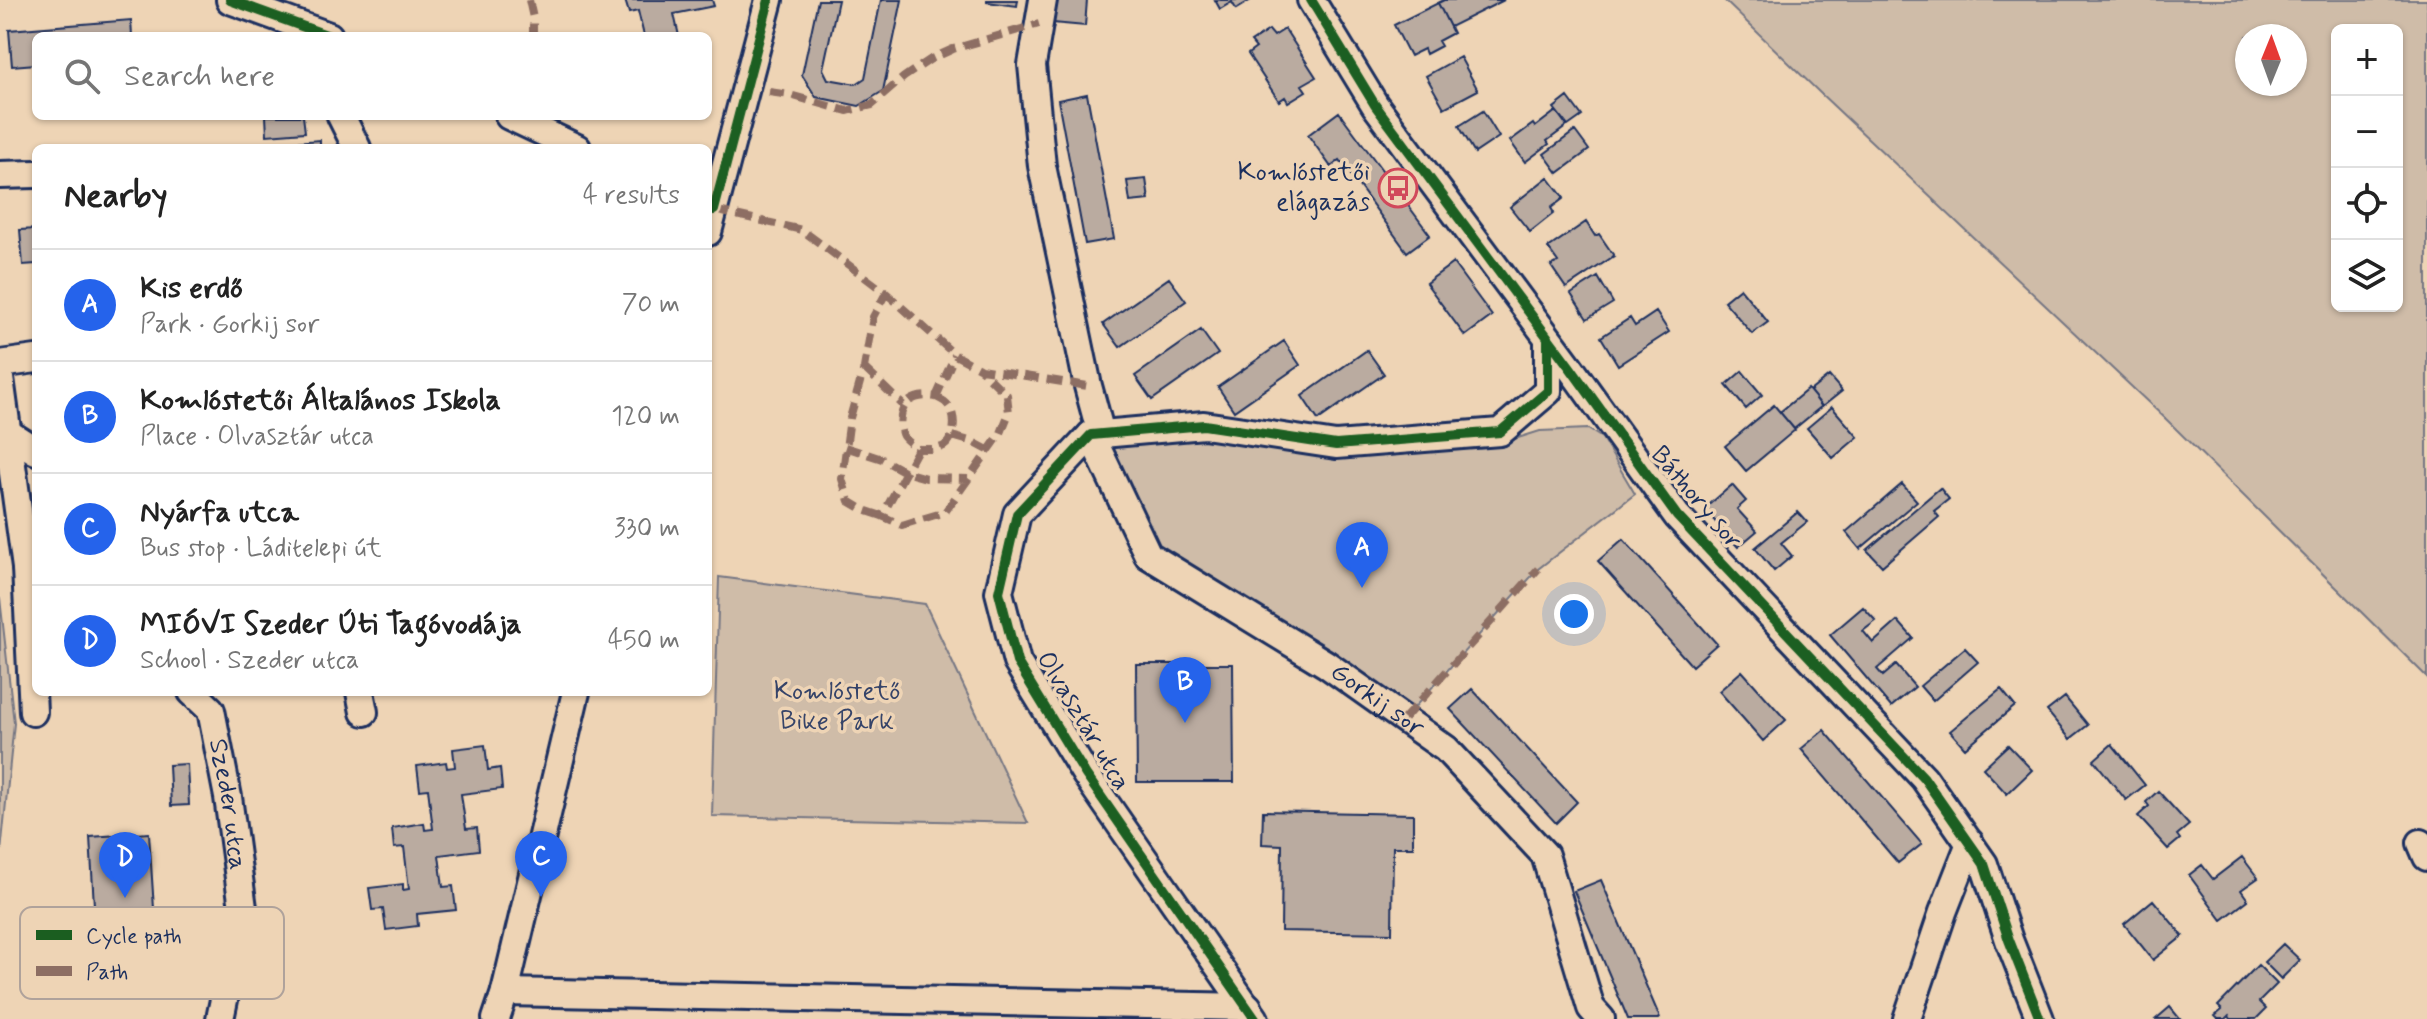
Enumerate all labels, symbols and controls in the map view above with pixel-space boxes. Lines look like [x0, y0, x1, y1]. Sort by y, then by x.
north arrow [2235, 24, 2307, 96]
map controls [2331, 24, 2403, 312]
button: + [2331, 24, 2403, 96]
search box [32, 32, 712, 120]
icon: search [60, 54, 104, 98]
text: Search here [124, 57, 275, 96]
button: − [2331, 96, 2403, 168]
place label: Komlóstetői elágazás [1237, 156, 1370, 220]
bus stop icon: Komlóstetői elágazás [1377, 167, 1419, 209]
button: locate [2331, 168, 2403, 240]
text: Nearby [64, 174, 168, 219]
text: 4 results [583, 179, 680, 213]
button: layers [2331, 240, 2403, 312]
text: Kis erdő [140, 269, 243, 308]
text: A [81, 288, 99, 322]
text: 70 m [622, 288, 680, 322]
text: Park · Gorkij sor [140, 308, 319, 342]
text: Komlóstetői Általános Iskola [140, 381, 501, 420]
text: B [82, 400, 98, 434]
text: 120 m [611, 400, 680, 434]
text: Place · Olvasztár utca [140, 420, 374, 454]
street label: Báthory sor [1643, 439, 1749, 557]
text: Nyárfa utca [140, 493, 299, 532]
text: C [81, 512, 99, 546]
text: 330 m [614, 512, 680, 546]
pin: A [1336, 522, 1388, 588]
text: Bus stop · Láditelepi út [140, 532, 382, 566]
your location [1554, 594, 1594, 634]
text: MIÓVI Szeder Úti Tagóvodája [140, 605, 522, 644]
text: D [81, 624, 99, 658]
text: 450 m [608, 624, 680, 658]
text: School · Szeder utca [140, 644, 359, 678]
street label: Olvasztár utca [1028, 645, 1138, 797]
street label: Gorkij sor [1323, 655, 1431, 746]
pin: B [1159, 657, 1211, 723]
park label: Komlóstető Bike Park [774, 675, 900, 739]
street label: Szeder utca [200, 736, 255, 872]
pin: C [515, 831, 567, 897]
pin: D [99, 832, 151, 898]
legend [20, 907, 284, 999]
text: Cycle path [86, 923, 182, 951]
text: Path [86, 959, 128, 987]

